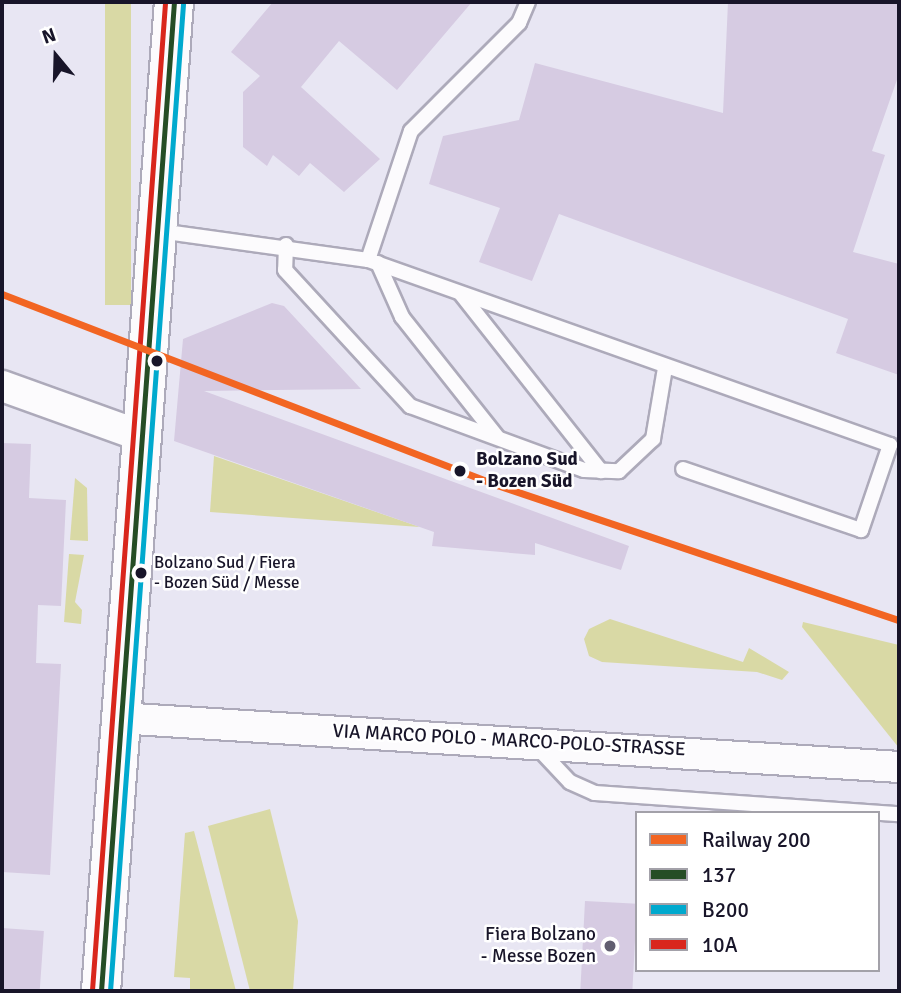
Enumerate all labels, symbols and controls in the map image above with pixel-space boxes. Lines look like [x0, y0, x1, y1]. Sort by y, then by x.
north arrow [21, 21, 91, 91]
text: N [39, 23, 59, 50]
unlabelled marker [150, 354, 164, 368]
place label: Bolzano Sud - Bozen Süd [476, 449, 578, 493]
marker: Bolzano Sud - Bozen Süd [450, 461, 470, 481]
place label: Bolzano Sud / Fiera - Bozen Süd / Messe [154, 553, 299, 593]
marker: Bolzano Sud / Fiera - Bozen Süd / Messe [134, 566, 148, 580]
street label: VIA MARCO POLO - MARCO-POLO-STRASSE [332, 720, 686, 762]
legend [635, 811, 880, 972]
text: Railway 200 [702, 827, 811, 853]
text: 137 [702, 862, 736, 888]
text: B200 [702, 897, 749, 923]
place label: Fiera Bolzano - Messe Bozen [481, 924, 596, 968]
text: 10A [702, 932, 738, 958]
marker: Fiera Bolzano - Messe Bozen [602, 938, 618, 954]

